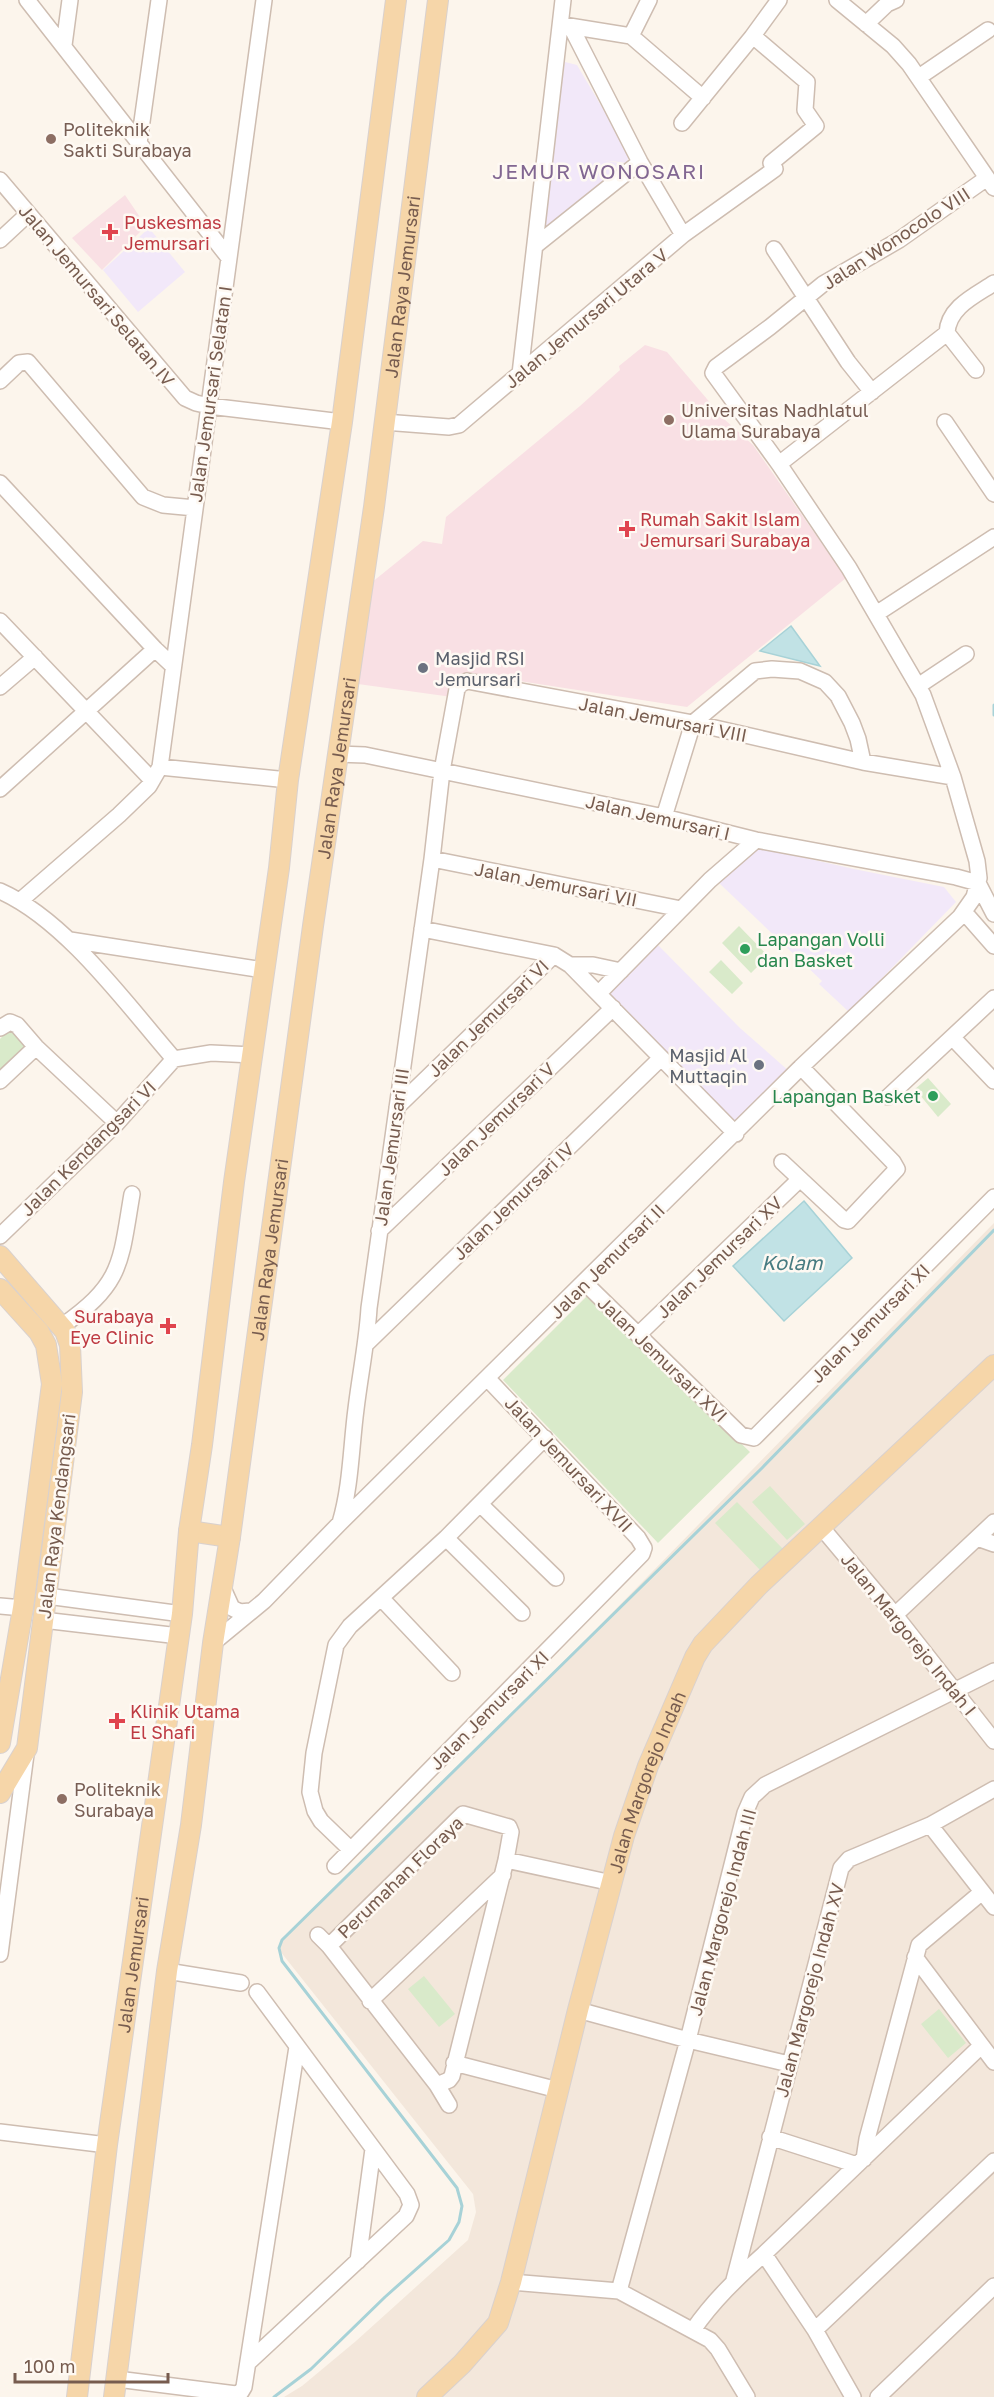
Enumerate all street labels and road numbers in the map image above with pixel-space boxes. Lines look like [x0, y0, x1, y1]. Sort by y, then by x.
street label: Jalan Wonocolo VIII [818, 182, 974, 294]
street label: Jalan Raya Jemursari [379, 194, 424, 379]
street label: Jalan Jemursari Selatan IV [15, 200, 179, 390]
street label: Jalan Jemursari Utara V [500, 243, 672, 393]
street label: Jalan Jemursari Selatan I [184, 284, 236, 504]
street label: Jalan Raya Jemursari [312, 676, 360, 861]
street label: Jalan Jemursari VIII [577, 692, 749, 746]
street label: Jalan Jemursari I [584, 790, 732, 844]
street label: Jalan Jemursari VII [473, 857, 639, 911]
street label: Jalan Jemursari VI [423, 955, 553, 1081]
street label: Jalan Jemursari V [433, 1058, 559, 1180]
street label: Jalan Jemursari III [369, 1067, 413, 1227]
street label: Jalan Kendangsari VI [16, 1076, 160, 1220]
street label: Jalan Jemursari IV [448, 1138, 578, 1264]
street label: Jalan Raya Jemursari [246, 1157, 292, 1342]
street label: Jalan Jemursari XV [652, 1191, 786, 1323]
street label: Jalan Jemursari II [545, 1199, 669, 1323]
street label: Jalan Jemursari XI [806, 1259, 934, 1387]
street label: Jalan Jemursari XVI [594, 1291, 732, 1427]
street label: Jalan Jemursari XVII [500, 1392, 638, 1536]
street label: Jalan Raya Kendangsari [33, 1412, 79, 1620]
street label: Jalan Margorejo Indah I [837, 1548, 981, 1720]
street label: Jalan Jemursari XI [425, 1646, 553, 1774]
street label: Jalan Margorejo Indah [604, 1688, 690, 1876]
street label: Jalan Margorejo Indah III [684, 1806, 760, 2018]
street label: Perumahan Floraya [333, 1811, 467, 1943]
street label: Jalan Margorejo Indah XV [770, 1880, 848, 2100]
street label: Jalan Jemursari [112, 1895, 153, 2034]

